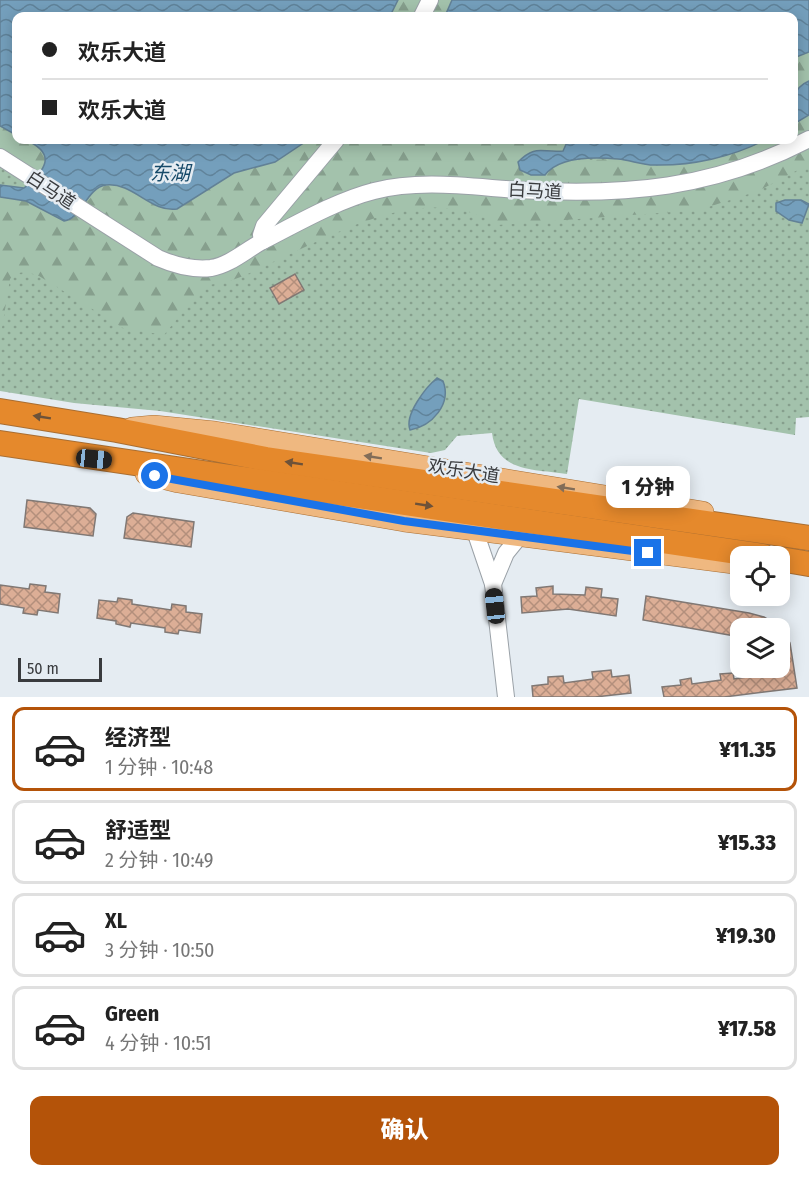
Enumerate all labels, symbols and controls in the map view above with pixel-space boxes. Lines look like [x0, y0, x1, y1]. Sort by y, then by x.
text: 欢乐大道 [78, 39, 166, 66]
text: 欢乐大道 [78, 97, 166, 124]
water label: 东湖 [150, 161, 193, 185]
street label: 白马道 [22, 166, 80, 214]
street label: 白马道 [507, 179, 563, 203]
one-way arrow [32, 413, 51, 422]
car [75, 448, 113, 470]
one-way arrow [364, 452, 383, 461]
street label: 欢乐大道 [427, 455, 501, 487]
one-way arrow [284, 458, 303, 467]
route start [141, 462, 168, 489]
callout: 1 分钟 [606, 466, 690, 508]
text: 1 分钟 [622, 475, 674, 499]
one-way arrow [556, 483, 575, 492]
one-way arrow [415, 501, 434, 510]
route end [634, 539, 661, 566]
map controls [730, 546, 790, 678]
button: locate [730, 546, 790, 606]
car [484, 587, 506, 625]
button: layers [730, 618, 790, 678]
scale bar [18, 655, 102, 682]
text: 50 m [27, 659, 59, 678]
icon: car [33, 722, 87, 776]
text: 经济型 [105, 724, 171, 751]
text: ¥11.35 [719, 736, 776, 763]
text: 1 分钟 · 10:48 [105, 755, 213, 779]
icon: car [33, 815, 87, 869]
text: 舒适型 [105, 817, 171, 844]
text: ¥15.33 [718, 829, 776, 856]
text: 2 分钟 · 10:49 [105, 848, 214, 872]
text: XL [105, 907, 127, 934]
icon: car [33, 908, 87, 962]
text: ¥19.30 [716, 922, 776, 949]
text: 3 分钟 · 10:50 [105, 938, 215, 962]
text: Green [105, 1000, 159, 1027]
icon: car [33, 1001, 87, 1055]
text: ¥17.58 [718, 1015, 776, 1042]
text: 4 分钟 · 10:51 [105, 1031, 212, 1055]
button: 确认 [30, 1096, 779, 1165]

